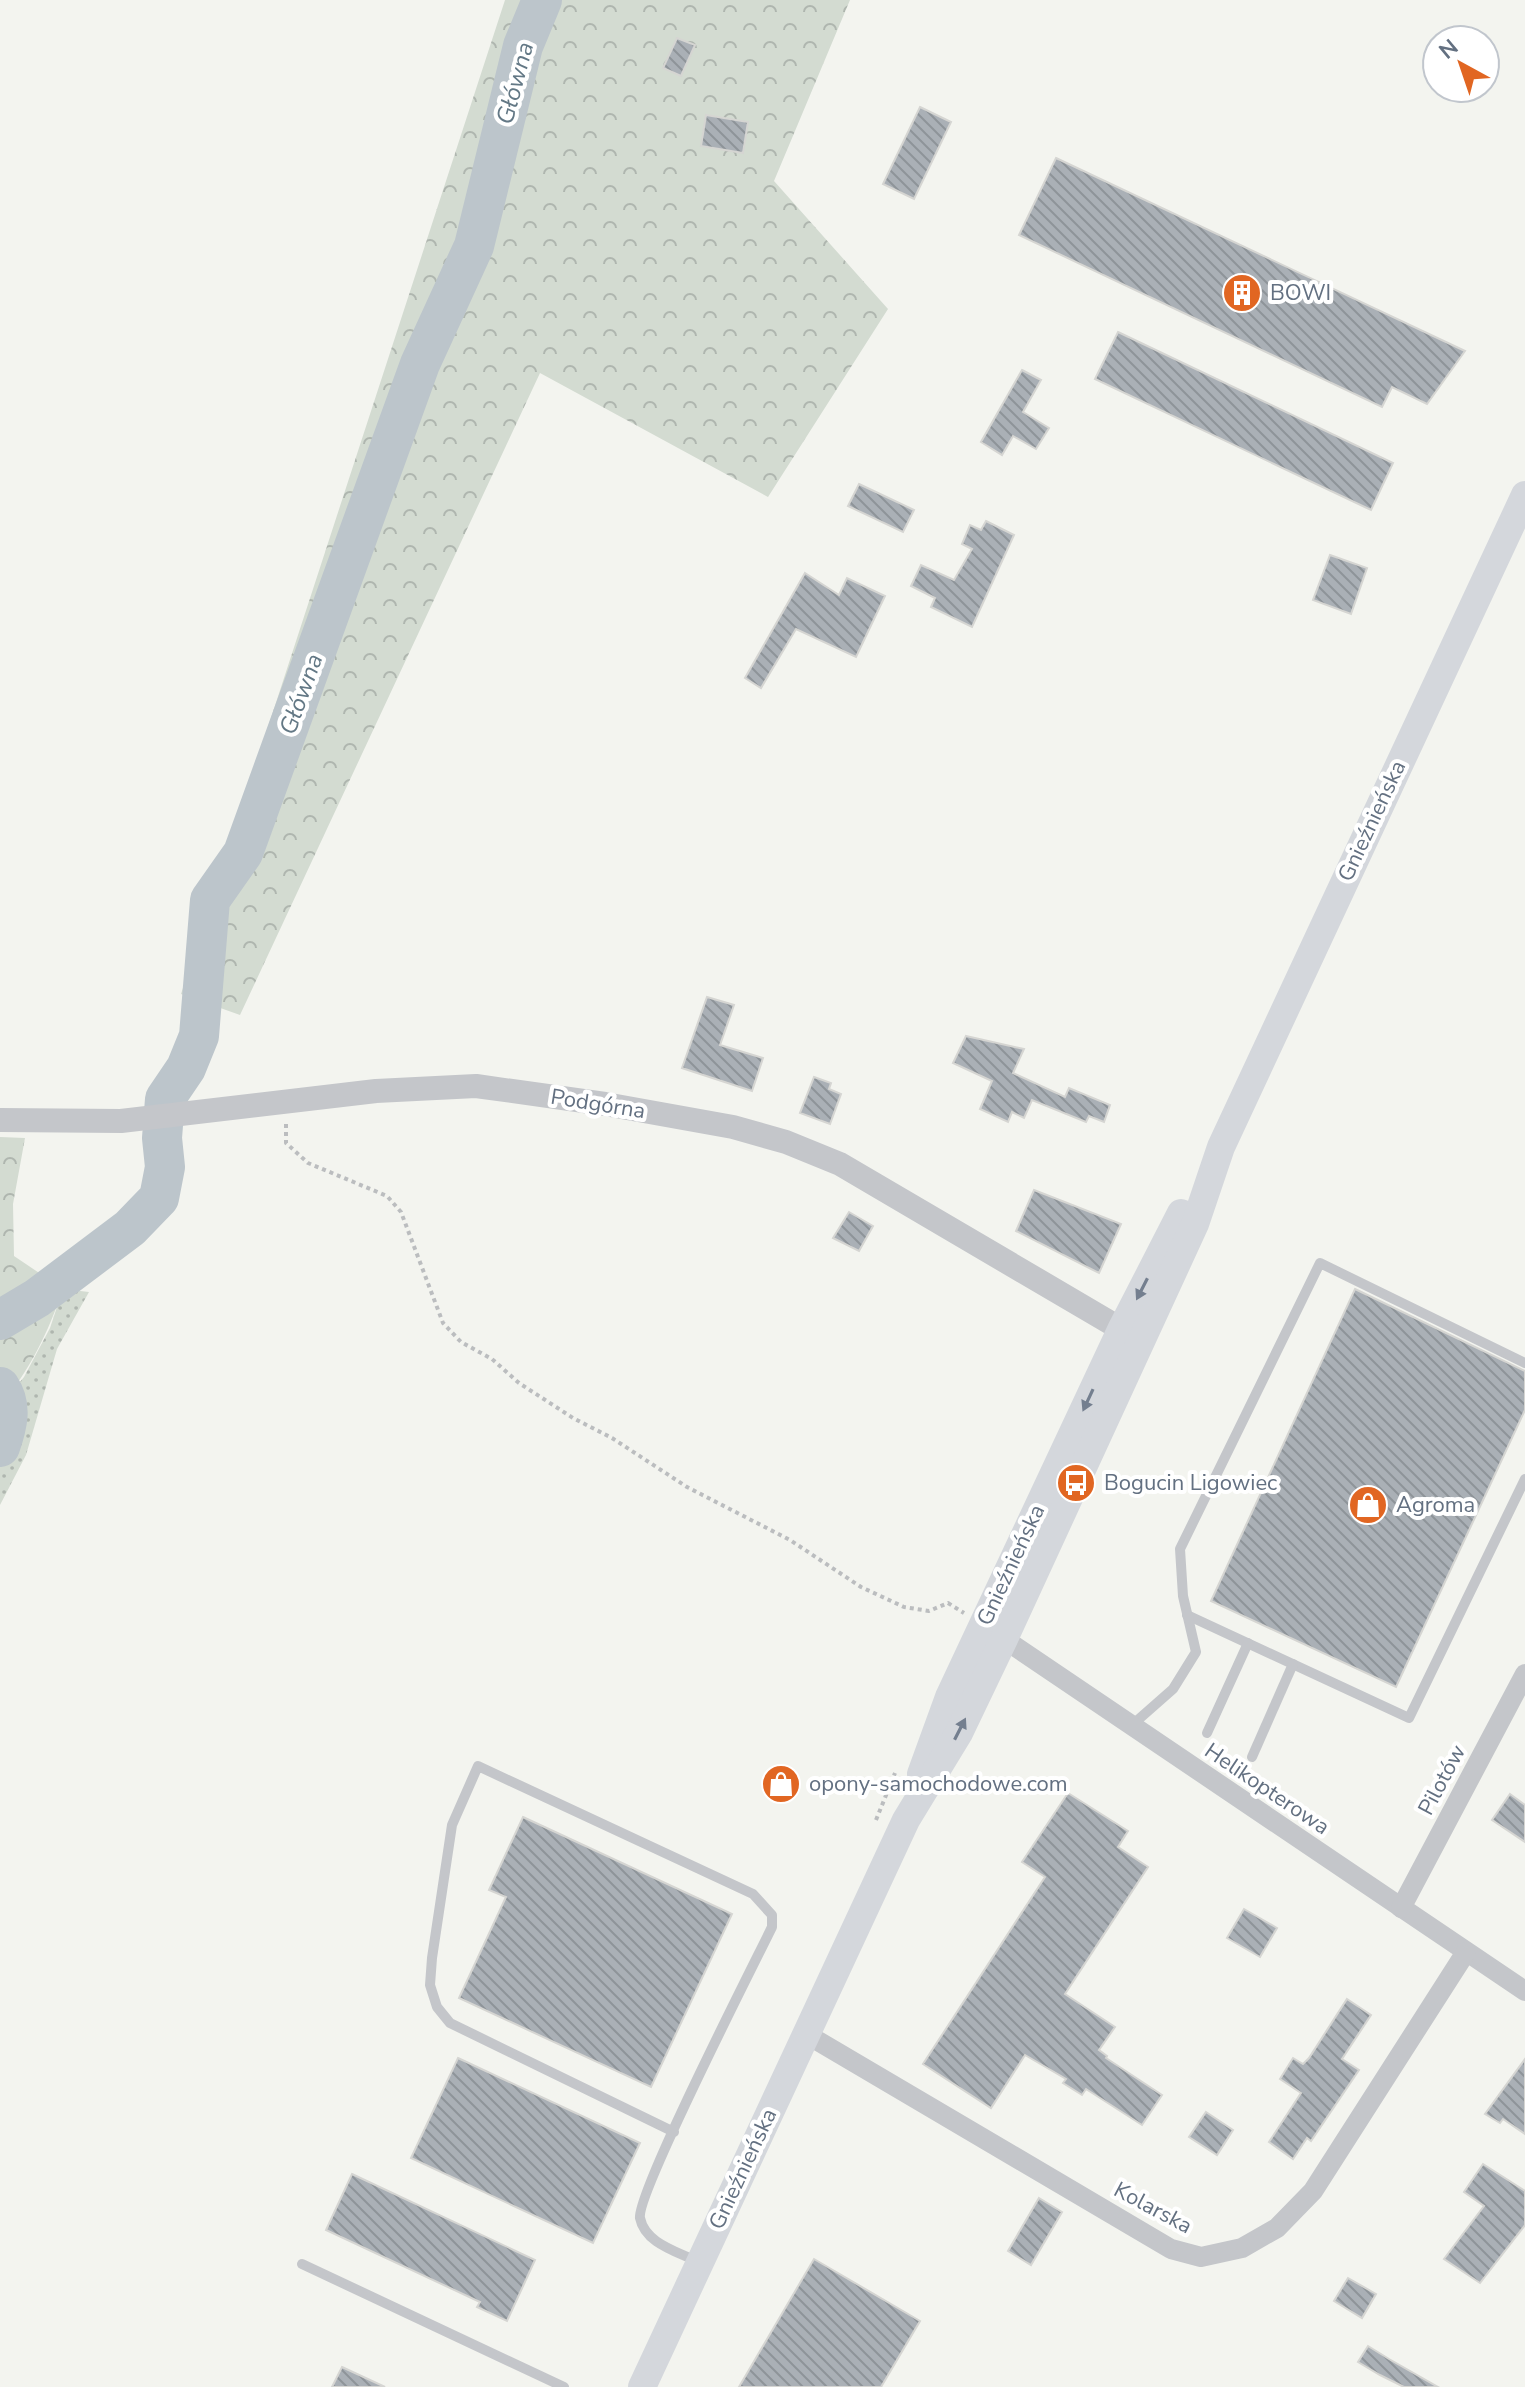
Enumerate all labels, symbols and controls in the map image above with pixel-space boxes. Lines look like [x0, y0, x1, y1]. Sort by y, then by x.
north arrow [1421, 24, 1501, 104]
text: N [1433, 33, 1465, 66]
water label: Główna [489, 38, 541, 128]
building icon: BOWI [1221, 272, 1263, 314]
place label: BOWI [1270, 278, 1331, 308]
water label: Główna [272, 649, 330, 739]
street label: Gnieźnieńska [1331, 756, 1413, 886]
street label: Podgórna [548, 1082, 648, 1126]
one-way arrow [1135, 1277, 1148, 1300]
one-way arrow [1081, 1389, 1095, 1412]
bus stop icon: Bogucin Ligowiec [1055, 1462, 1097, 1504]
place label: Bogucin Ligowiec [1104, 1468, 1277, 1498]
shop icon: Agroma [1347, 1484, 1389, 1526]
place label: Agroma [1396, 1490, 1475, 1520]
street label: Gnieźnieńska [970, 1500, 1052, 1630]
one-way arrow [954, 1717, 967, 1740]
street label: Helikopterowa [1199, 1736, 1335, 1842]
street label: Pilotów [1411, 1740, 1473, 1820]
shop icon: opony-samochodowe.com [760, 1763, 802, 1805]
place label: opony-samochodowe.com [809, 1769, 1068, 1799]
street label: Gnieźnieńska [702, 2104, 784, 2234]
street label: Kolarska [1109, 2175, 1197, 2241]

